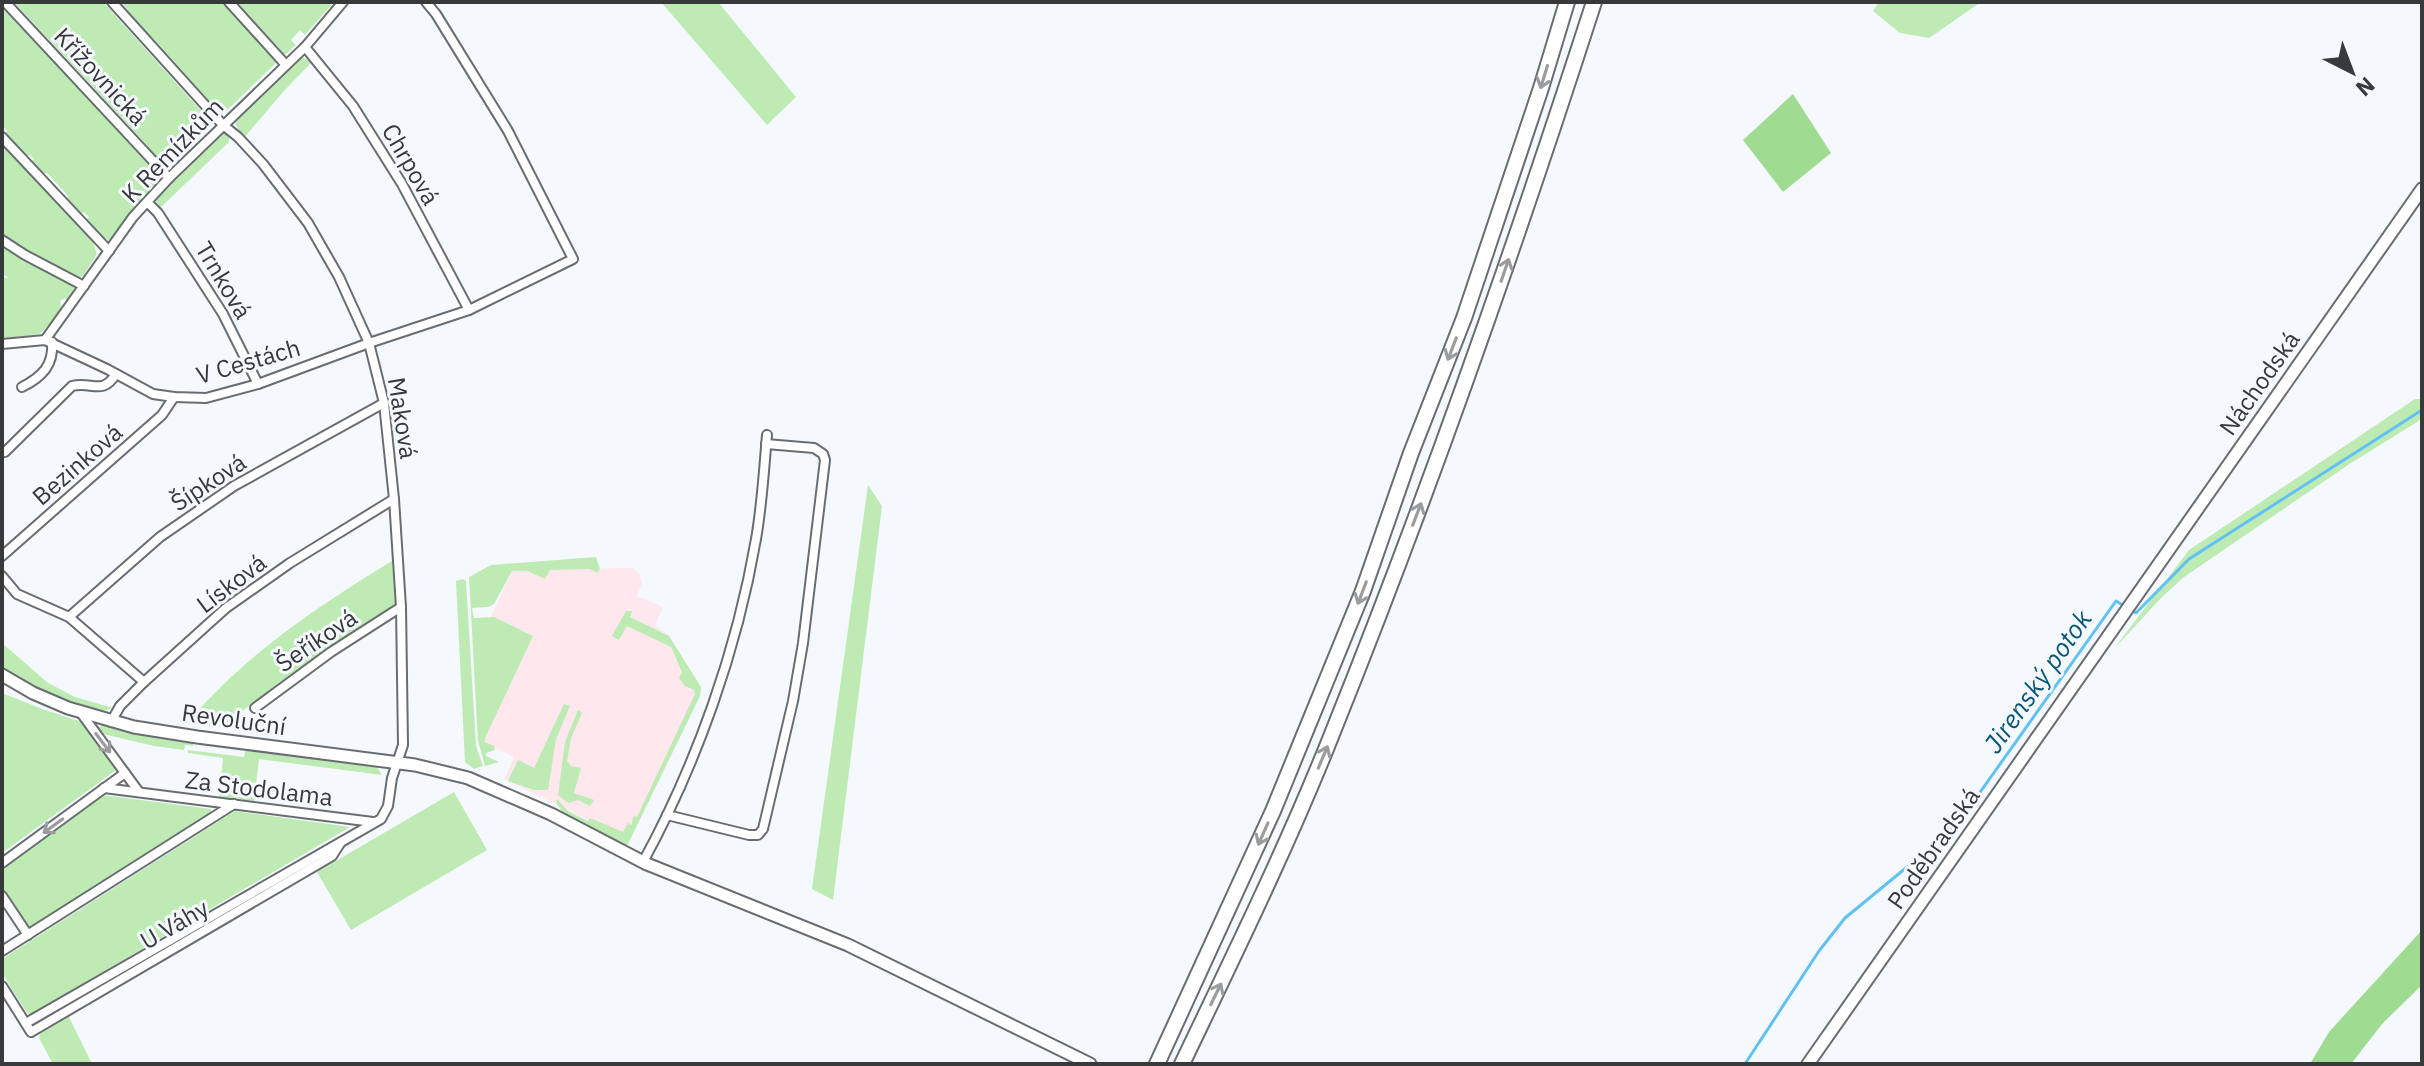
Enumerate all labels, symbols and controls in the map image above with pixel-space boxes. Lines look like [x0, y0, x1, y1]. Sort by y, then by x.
street label: Křížovnická [47, 20, 155, 132]
north arrow [2312, 32, 2392, 112]
one-way arrow [1536, 63, 1551, 89]
text: N [2350, 71, 2381, 103]
street label: K Remízkům [114, 91, 230, 209]
street label: Chrpová [375, 117, 447, 211]
street label: Trnková [188, 235, 260, 325]
one-way arrow [1498, 257, 1513, 282]
street label: Náchodská [2212, 325, 2307, 441]
street label: V Cestách [192, 331, 304, 391]
one-way arrow [1444, 336, 1458, 361]
street label: Maková [381, 375, 425, 461]
street label: Bezinková [25, 416, 129, 512]
street label: Šípková [164, 446, 252, 518]
one-way arrow [1411, 502, 1425, 527]
street label: Lísková [190, 546, 273, 620]
one-way arrow [1354, 580, 1368, 605]
street label: Šeříková [269, 601, 363, 679]
water label: Jirenský potok [1975, 603, 2099, 759]
street label: Revoluční [180, 696, 288, 742]
one-way arrow [94, 732, 111, 753]
one-way arrow [1316, 745, 1331, 769]
street label: Za Stodolama [183, 763, 335, 813]
street label: Poděbradská [1879, 781, 1987, 915]
one-way arrow [43, 817, 64, 834]
one-way arrow [1255, 822, 1270, 846]
street label: U Váhy [134, 892, 214, 956]
one-way arrow [1209, 982, 1224, 1006]

